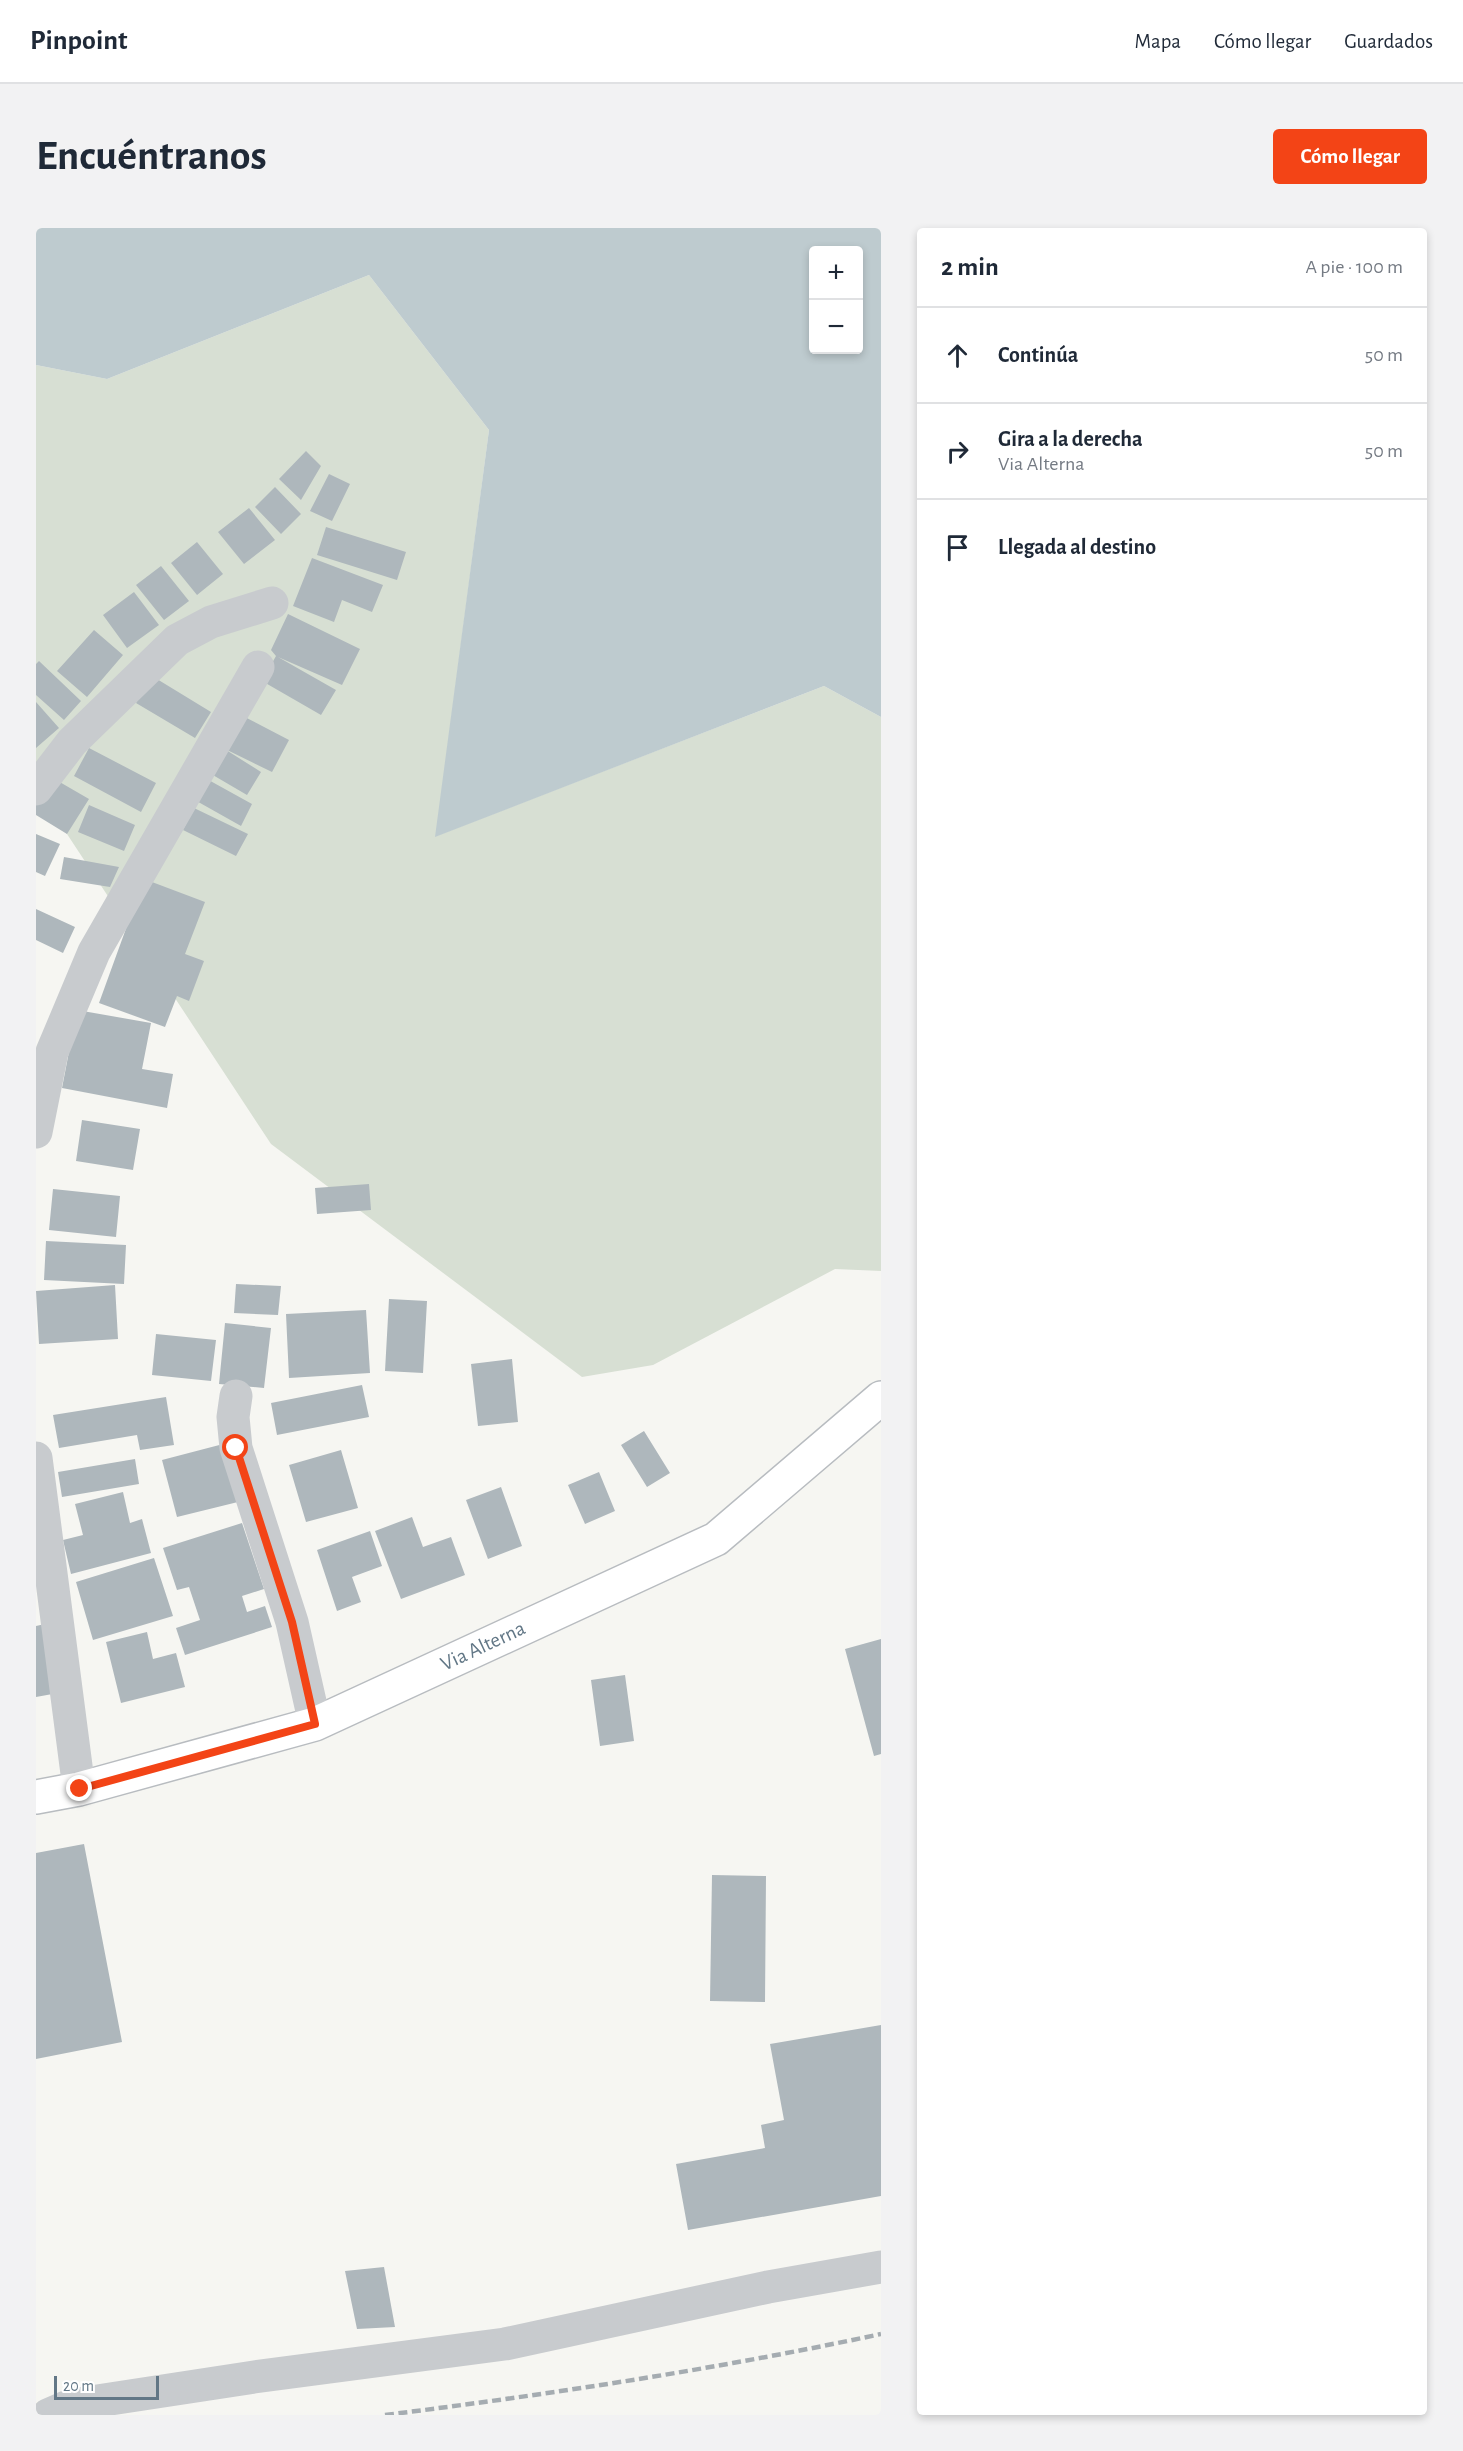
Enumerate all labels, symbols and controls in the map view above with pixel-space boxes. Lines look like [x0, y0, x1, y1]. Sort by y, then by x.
text: Pinpoint [30, 27, 128, 55]
text: Mapa [1135, 31, 1181, 52]
text: Cómo llegar [1214, 31, 1311, 52]
text: Guardados [1344, 31, 1433, 52]
button: Cómo llegar [1273, 129, 1427, 184]
text: Encuéntranos [36, 135, 267, 177]
map controls [809, 246, 863, 354]
button: + [809, 246, 863, 300]
text: 2 min [941, 254, 999, 280]
text: A pie · 100 m [1305, 257, 1403, 277]
button: − [809, 300, 863, 354]
icon: ahead [941, 339, 974, 372]
text: Continúa [998, 344, 1078, 366]
text: 50 m [1365, 345, 1403, 365]
text: Gira a la derecha [998, 428, 1143, 450]
icon: right [941, 435, 974, 468]
text: 50 m [1365, 441, 1403, 461]
text: Via Alterna [998, 454, 1085, 474]
icon: arrive [941, 531, 974, 564]
text: Llegada al destino [998, 536, 1156, 558]
route start [222, 1434, 248, 1460]
street label: Via Alterna [437, 1617, 529, 1675]
route end [66, 1775, 92, 1801]
scale bar [54, 2373, 159, 2400]
text: 20 m [63, 2378, 94, 2394]

